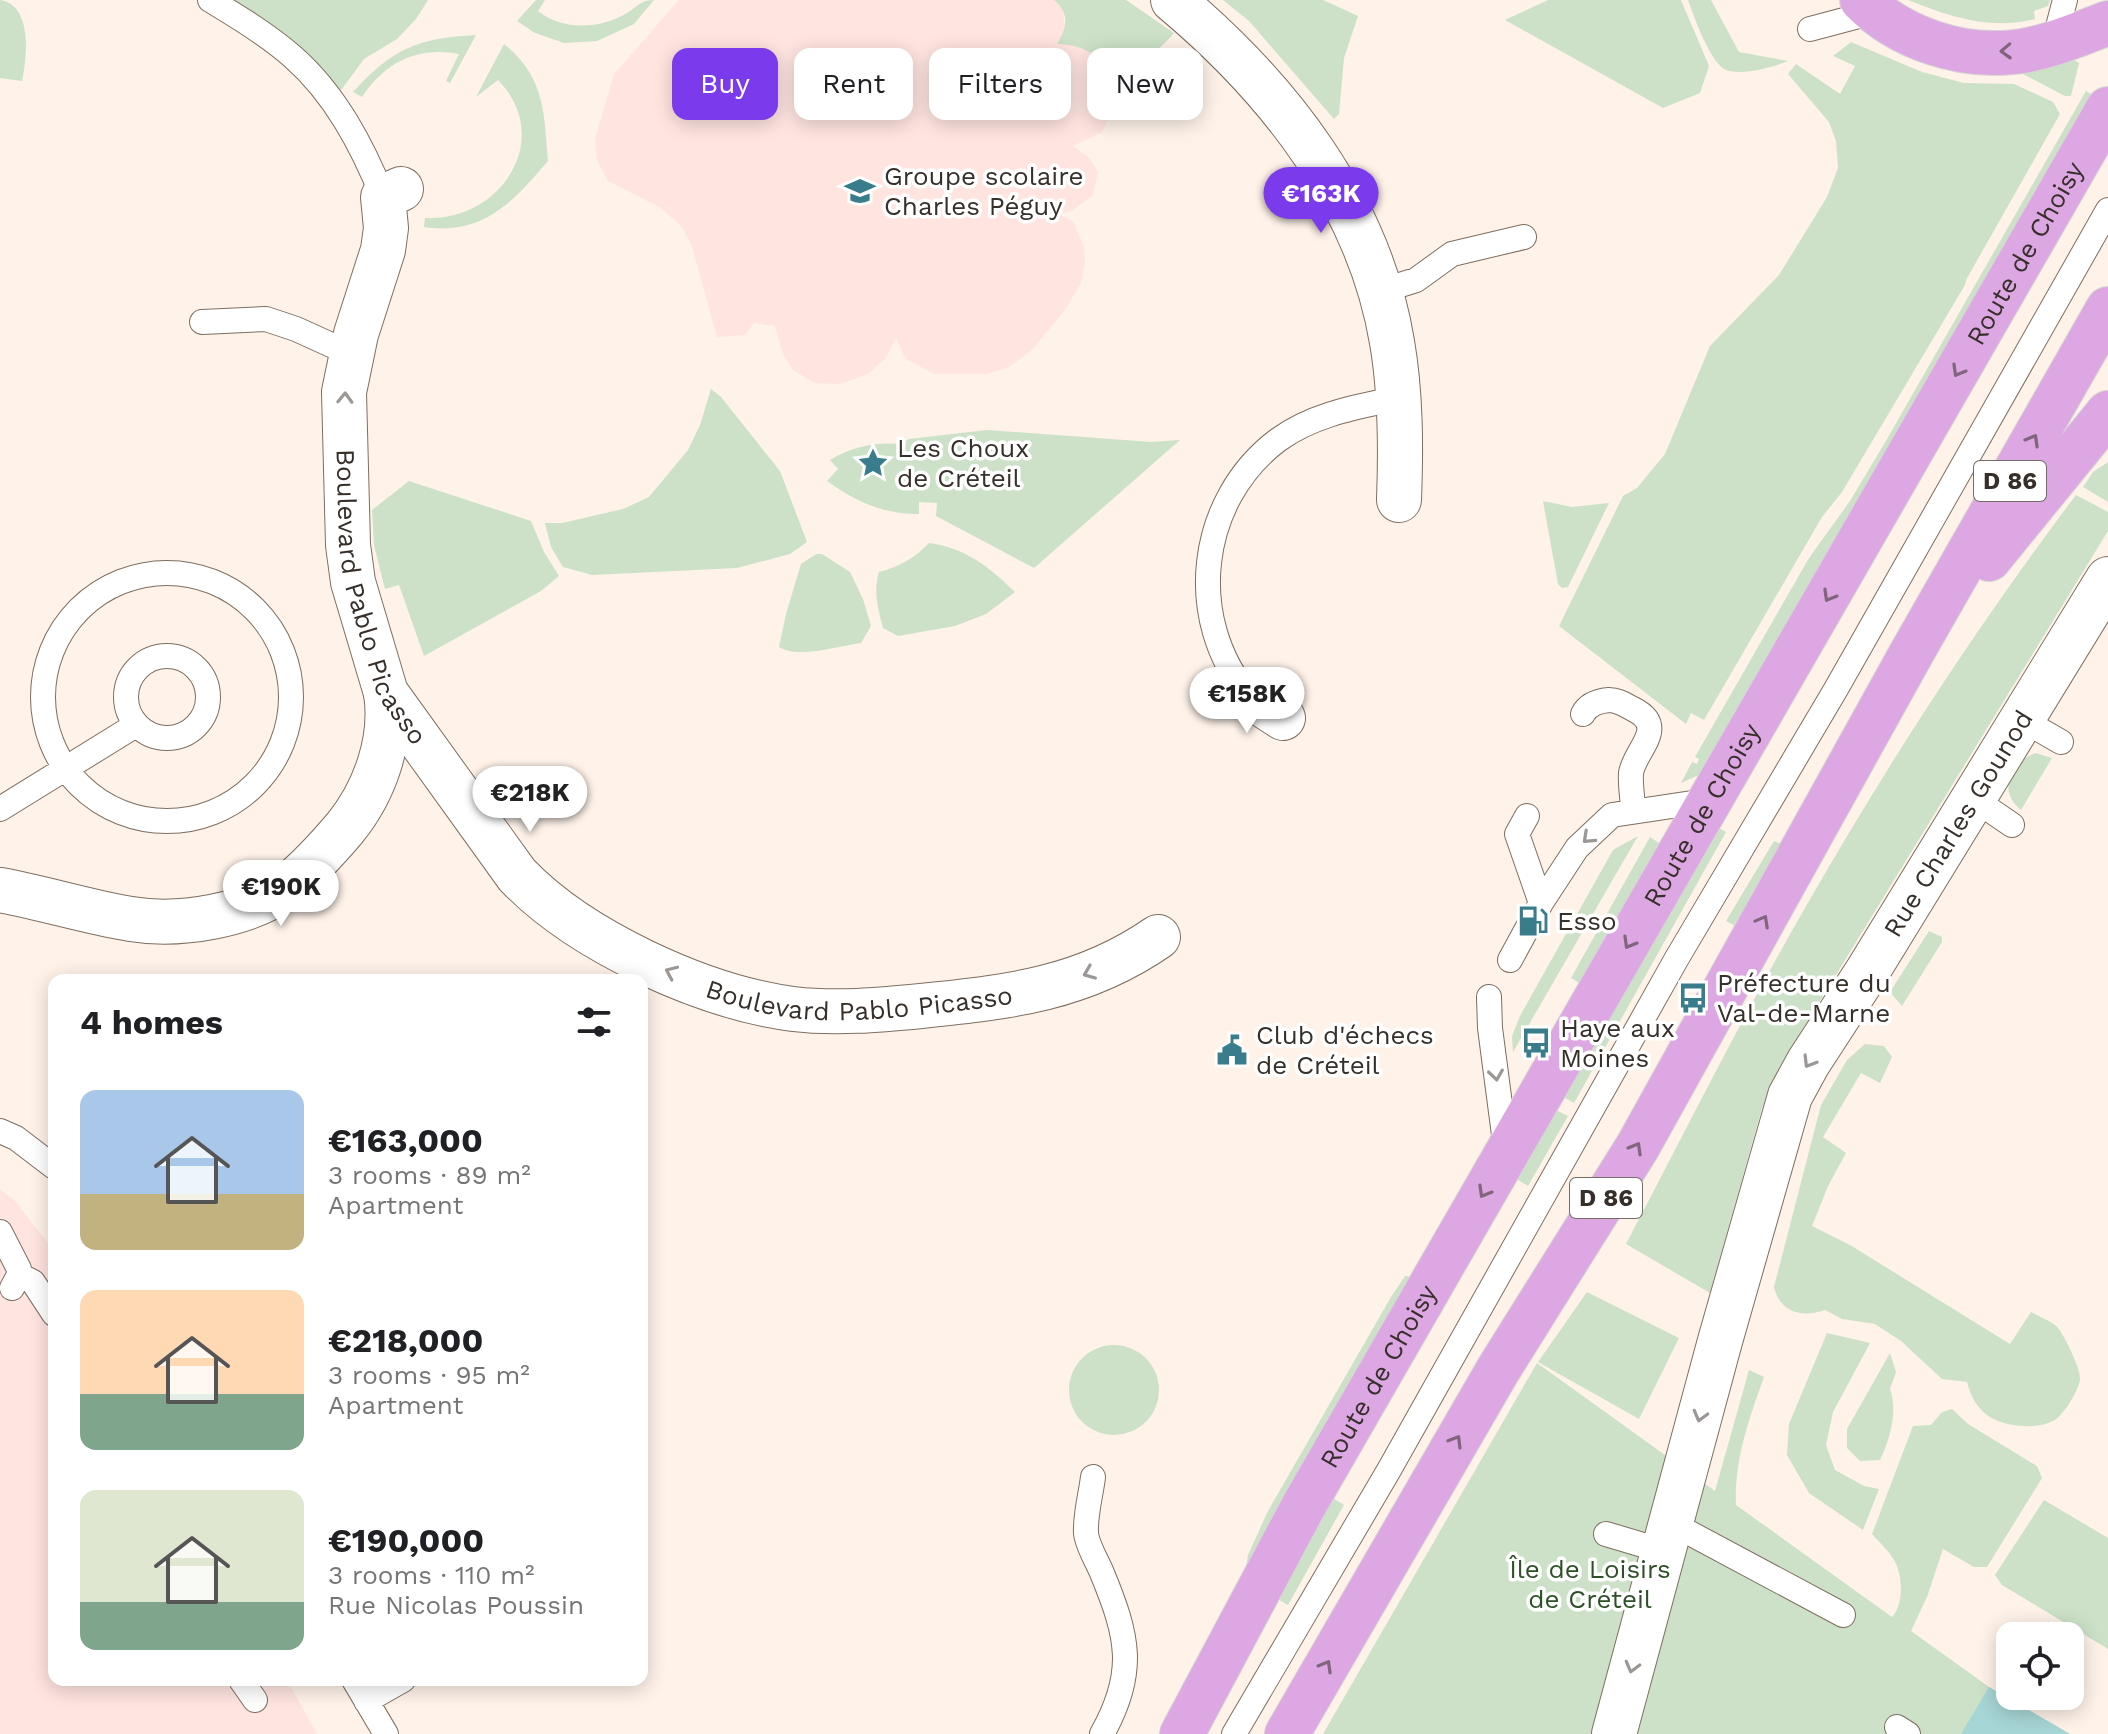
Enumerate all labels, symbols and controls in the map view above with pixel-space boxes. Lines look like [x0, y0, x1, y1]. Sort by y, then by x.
one-way arrow [2000, 43, 2012, 60]
chip: Buy [672, 48, 778, 120]
chip: Rent [794, 48, 913, 120]
chip: Filters [929, 48, 1071, 120]
chip: New [1087, 48, 1203, 120]
street label: Route de Choisy [1960, 156, 2090, 350]
place label: Groupe scolaire Charles Péguy [884, 161, 1083, 221]
pin: €163K [1265, 167, 1377, 235]
school or university icon: Groupe scolaire Charles Péguy [843, 174, 877, 208]
text: €163K [1282, 178, 1360, 208]
one-way arrow [1952, 362, 1968, 377]
one-way arrow [336, 391, 353, 404]
place label: Les Choux de Créteil [897, 433, 1029, 493]
one-way arrow [2023, 434, 2039, 449]
place icon: Les Choux de Créteil [856, 446, 890, 480]
street label: Boulevard Pablo Picasso [330, 449, 433, 750]
road number: D 86 [1974, 461, 2046, 501]
one-way arrow [1823, 588, 1839, 602]
pin: €158K [1191, 667, 1303, 735]
text: €158K [1208, 678, 1286, 708]
street label: Rue Charles Gounod [1877, 705, 2039, 942]
street label: Route de Choisy [1637, 717, 1766, 912]
pin: €218K [474, 766, 586, 834]
text: €218K [490, 777, 570, 807]
one-way arrow [1583, 828, 1597, 843]
pin: €190K [225, 860, 337, 928]
text: €190K [241, 871, 321, 901]
fuel station icon: Esso [1516, 904, 1550, 938]
place label: Esso [1557, 906, 1617, 936]
one-way arrow [1753, 915, 1769, 930]
one-way arrow [1623, 934, 1639, 949]
one-way arrow [1083, 963, 1097, 979]
one-way arrow [665, 966, 679, 982]
place label: Préfecture du Val-de-Marne [1717, 968, 1891, 1028]
street label: Boulevard Pablo Picasso [702, 973, 1015, 1026]
bus stop icon: Préfecture du Val-de-Marne [1676, 981, 1710, 1015]
icon: filters [572, 1000, 616, 1044]
text: 4 homes [80, 1002, 223, 1042]
place label: Haye aux Moines [1560, 1013, 1675, 1073]
place label: Club d'échecs de Créteil [1256, 1020, 1434, 1080]
bus stop icon: Haye aux Moines [1519, 1026, 1553, 1060]
public building icon: Club d'échecs de Créteil [1215, 1033, 1249, 1067]
one-way arrow [1804, 1053, 1819, 1068]
one-way arrow [1487, 1068, 1504, 1082]
text: €163,000 [328, 1120, 483, 1160]
icon: home [144, 1122, 240, 1218]
one-way arrow [1626, 1142, 1642, 1157]
text: 3 rooms · 89 m² [328, 1160, 531, 1190]
road number: D 86 [1570, 1178, 1642, 1218]
one-way arrow [1479, 1183, 1494, 1198]
text: Apartment [328, 1190, 464, 1220]
street label: Route de Choisy [1314, 1279, 1443, 1473]
text: €218,000 [328, 1320, 483, 1360]
icon: home [144, 1322, 240, 1418]
text: 3 rooms · 95 m² [328, 1360, 530, 1390]
text: Apartment [328, 1390, 464, 1420]
one-way arrow [1692, 1409, 1709, 1422]
one-way arrow [1446, 1435, 1462, 1450]
text: €190,000 [328, 1520, 484, 1560]
icon: home [144, 1522, 240, 1618]
park label: Île de Loisirs de Créteil [1508, 1554, 1671, 1614]
text: 3 rooms · 110 m² [328, 1560, 535, 1590]
text: Rue Nicolas Poussin [328, 1590, 584, 1620]
map controls [1996, 1622, 2084, 1710]
button: locate [1996, 1622, 2084, 1710]
one-way arrow [1316, 1660, 1332, 1675]
one-way arrow [1625, 1660, 1641, 1673]

